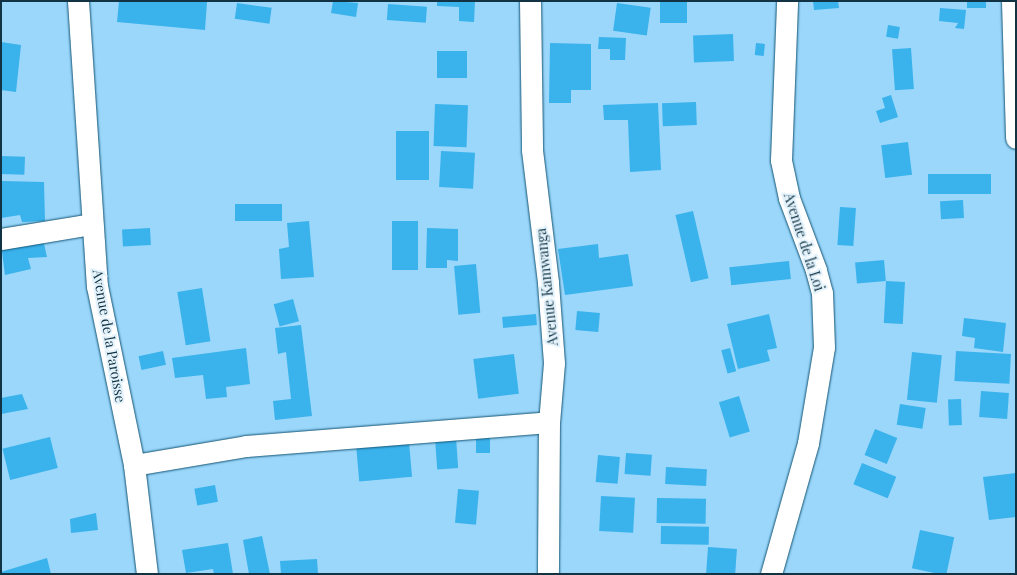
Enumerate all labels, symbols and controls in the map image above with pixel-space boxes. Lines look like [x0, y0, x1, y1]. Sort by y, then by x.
street label: Avenue de la Loi [780, 190, 828, 294]
street label: Avenue Kamwanga [532, 227, 562, 347]
street label: Avenue de la Paroisse [89, 268, 129, 404]

